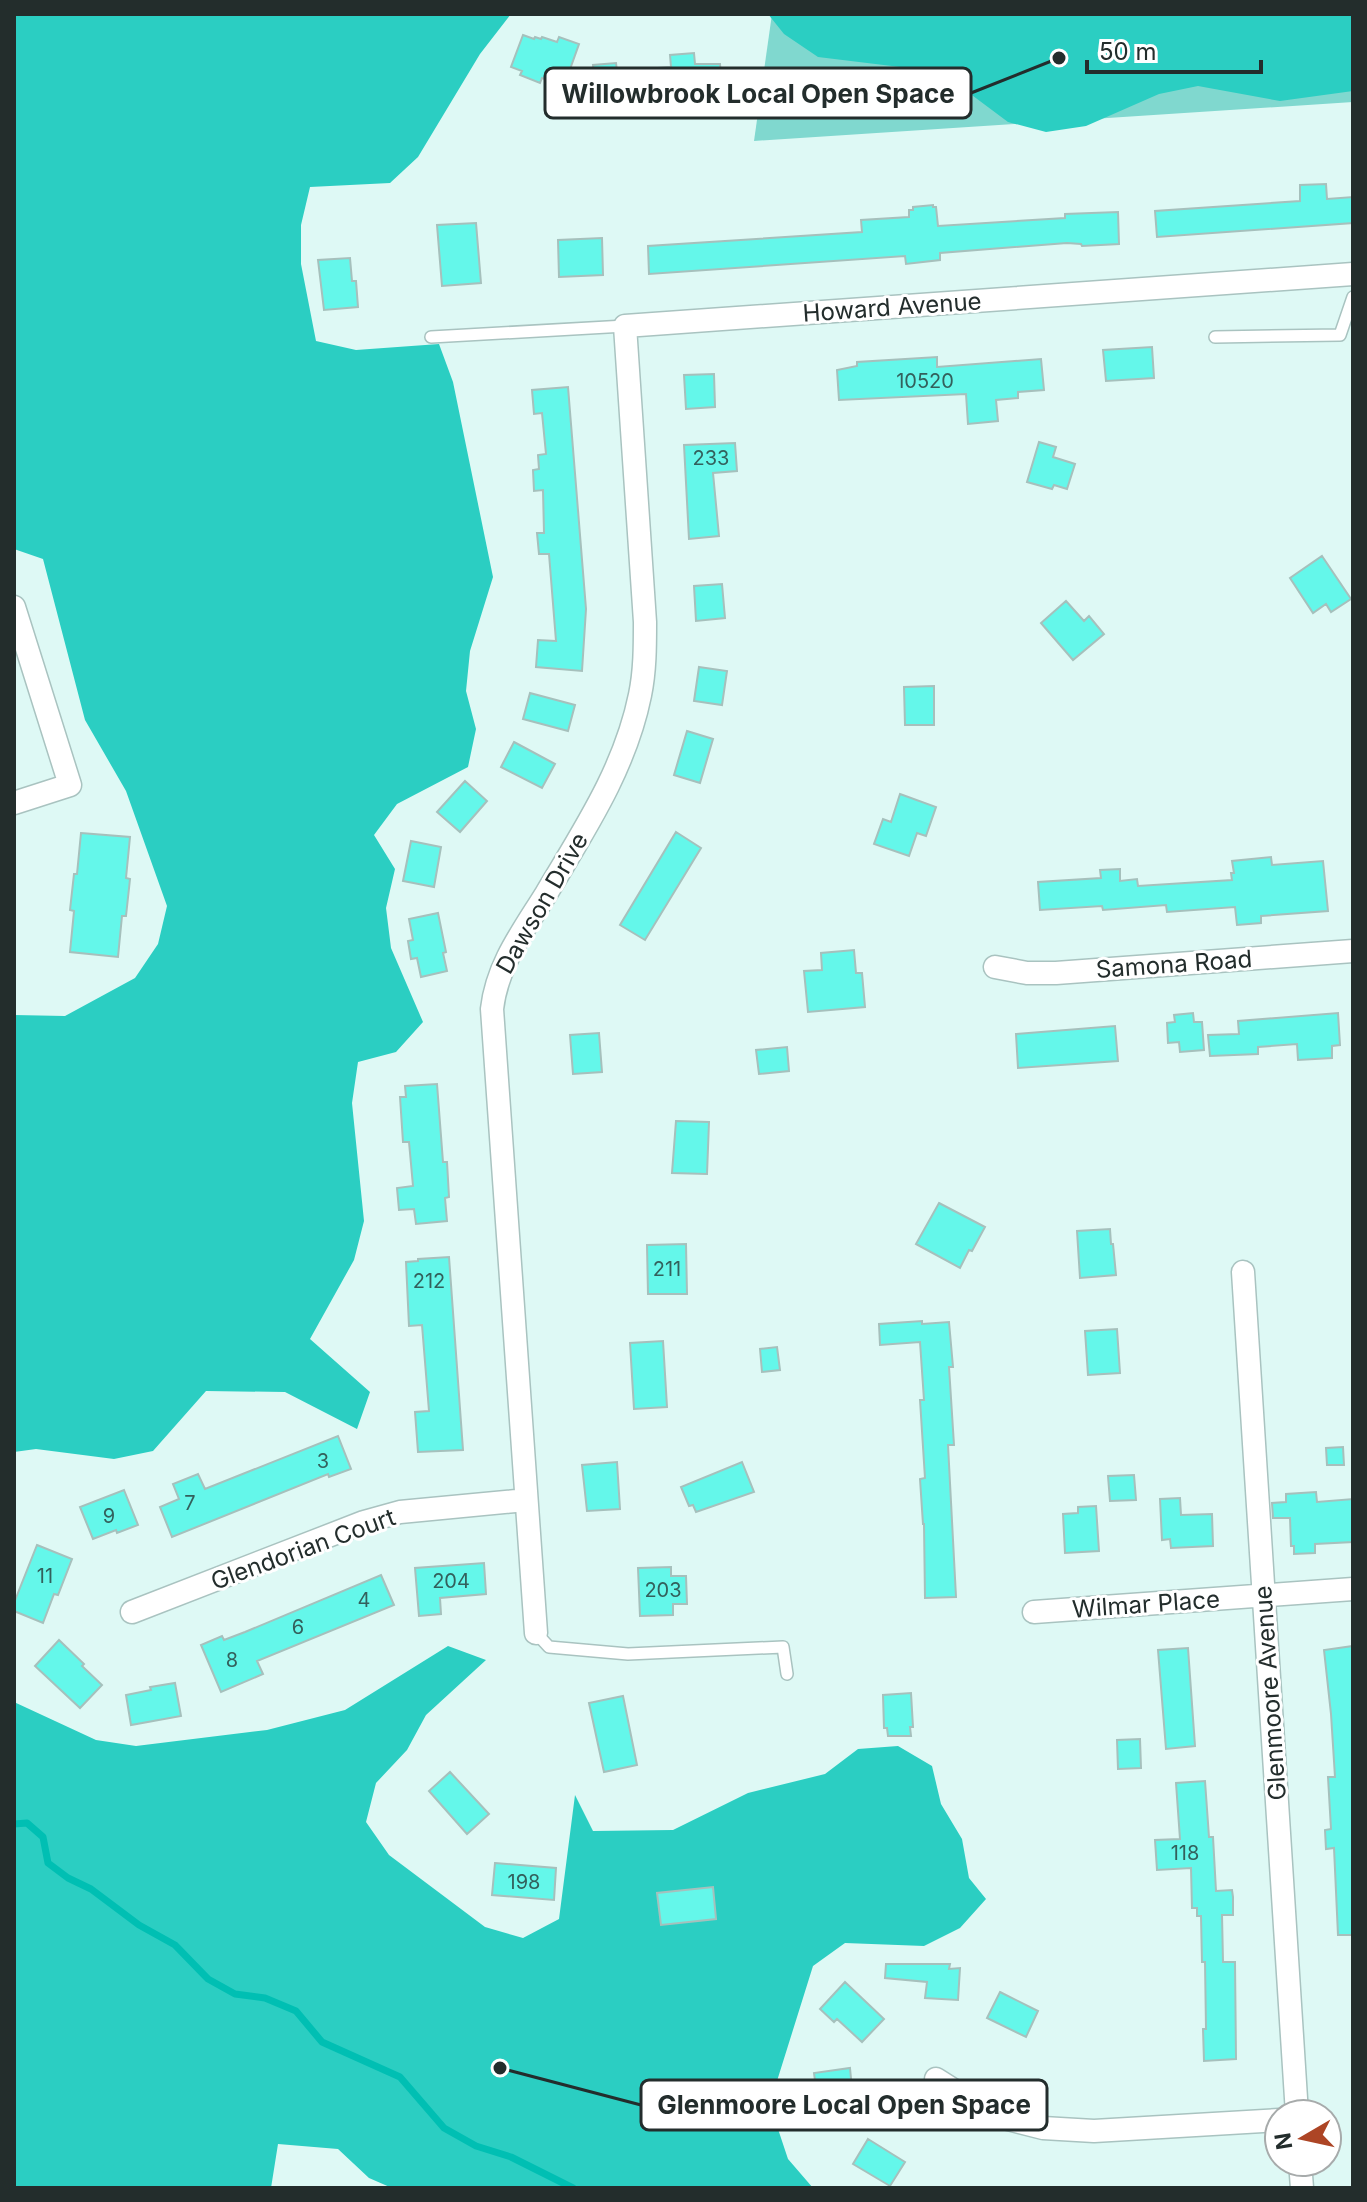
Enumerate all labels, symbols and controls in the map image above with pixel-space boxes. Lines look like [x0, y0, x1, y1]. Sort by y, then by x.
scale bar [1087, 24, 1261, 74]
text: 50 m [1099, 37, 1157, 66]
callout: Willowbrook Local Open Space [545, 68, 971, 118]
text: Willowbrook Local Open Space [561, 78, 955, 109]
street label: Howard Avenue [802, 286, 982, 328]
house number: 10520 [896, 369, 954, 393]
house number: 233 [693, 446, 729, 470]
street label: Dawson Drive [490, 827, 594, 979]
street label: Samona Road [1095, 944, 1253, 984]
house number: 211 [653, 1257, 681, 1281]
house number: 212 [413, 1269, 445, 1293]
house number: 3 [317, 1449, 329, 1473]
house number: 7 [184, 1491, 196, 1515]
street label: Glendorian Court [207, 1502, 399, 1596]
house number: 9 [103, 1504, 115, 1528]
house number: 11 [37, 1564, 53, 1588]
house number: 204 [432, 1569, 470, 1593]
house number: 203 [644, 1578, 682, 1602]
street label: Wilmar Place [1071, 1584, 1221, 1624]
street label: Glenmoore Avenue [1248, 1585, 1292, 1801]
house number: 4 [358, 1588, 370, 1612]
house number: 6 [292, 1615, 304, 1639]
house number: 8 [226, 1648, 238, 1672]
house number: 118 [1171, 1841, 1199, 1865]
house number: 198 [508, 1870, 540, 1894]
callout: Glenmoore Local Open Space [641, 2080, 1047, 2130]
text: Glenmoore Local Open Space [657, 2089, 1031, 2120]
north arrow [1263, 2098, 1343, 2178]
text: N [1269, 2131, 1297, 2151]

